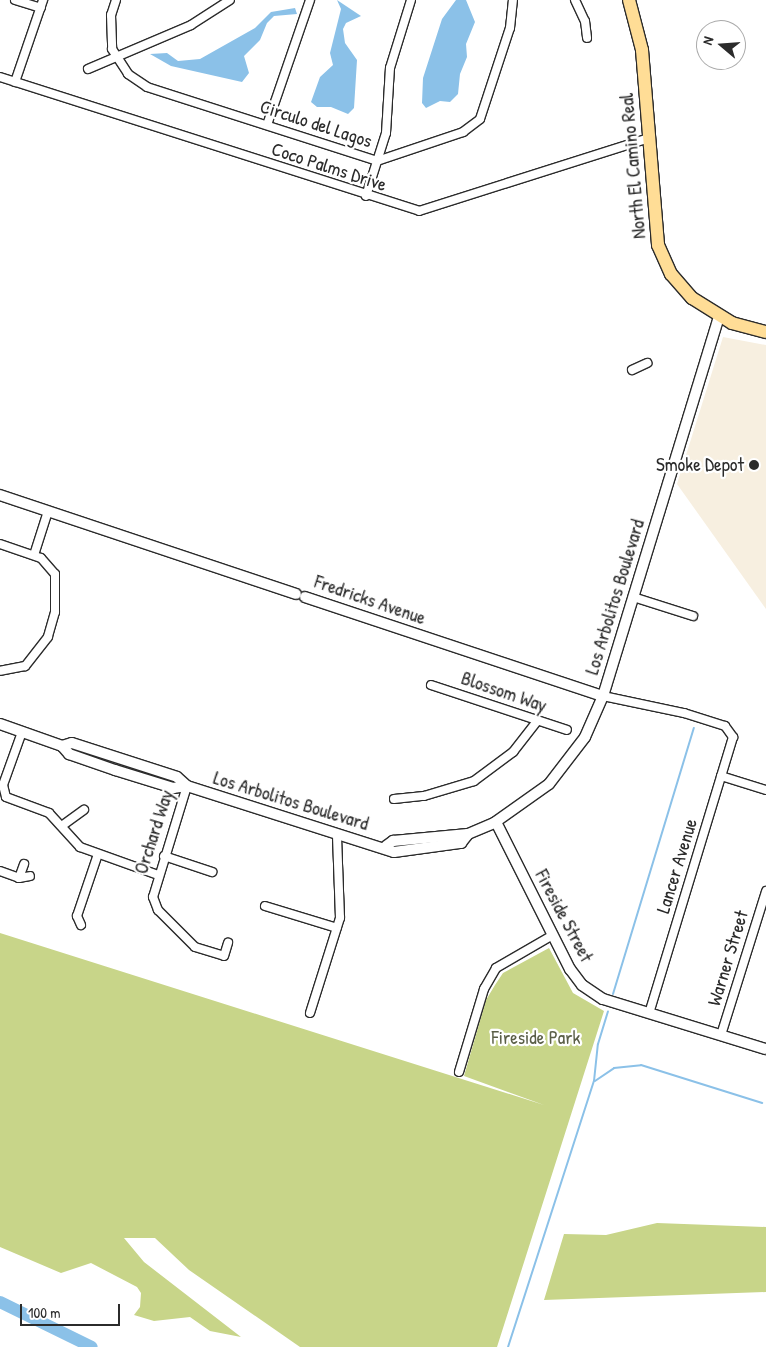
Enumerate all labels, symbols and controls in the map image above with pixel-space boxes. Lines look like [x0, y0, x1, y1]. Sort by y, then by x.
north arrow [696, 20, 746, 70]
text: N [697, 34, 717, 47]
street label: North El Camino Real [615, 92, 651, 240]
street label: Circulo del Lagos [257, 95, 375, 153]
street label: Coco Palms Drive [269, 138, 389, 196]
place label: Smoke Depot [656, 454, 744, 476]
marker: Smoke Depot [748, 459, 760, 471]
street label: Los Arbolitos Boulevard [581, 517, 649, 677]
street label: Fredricks Avenue [311, 570, 429, 630]
street label: Blossom Way [458, 667, 550, 717]
street label: Los Arbolitos Boulevard [211, 767, 371, 835]
street label: Orchard Way [130, 787, 178, 877]
street label: Lancer Avenue [652, 816, 702, 916]
street label: Fireside Street [530, 866, 598, 966]
street label: Warner Street [703, 908, 753, 1008]
park label: Fireside Park [492, 1027, 580, 1049]
scale bar [22, 1294, 122, 1326]
text: 100 m [28, 1302, 61, 1323]

